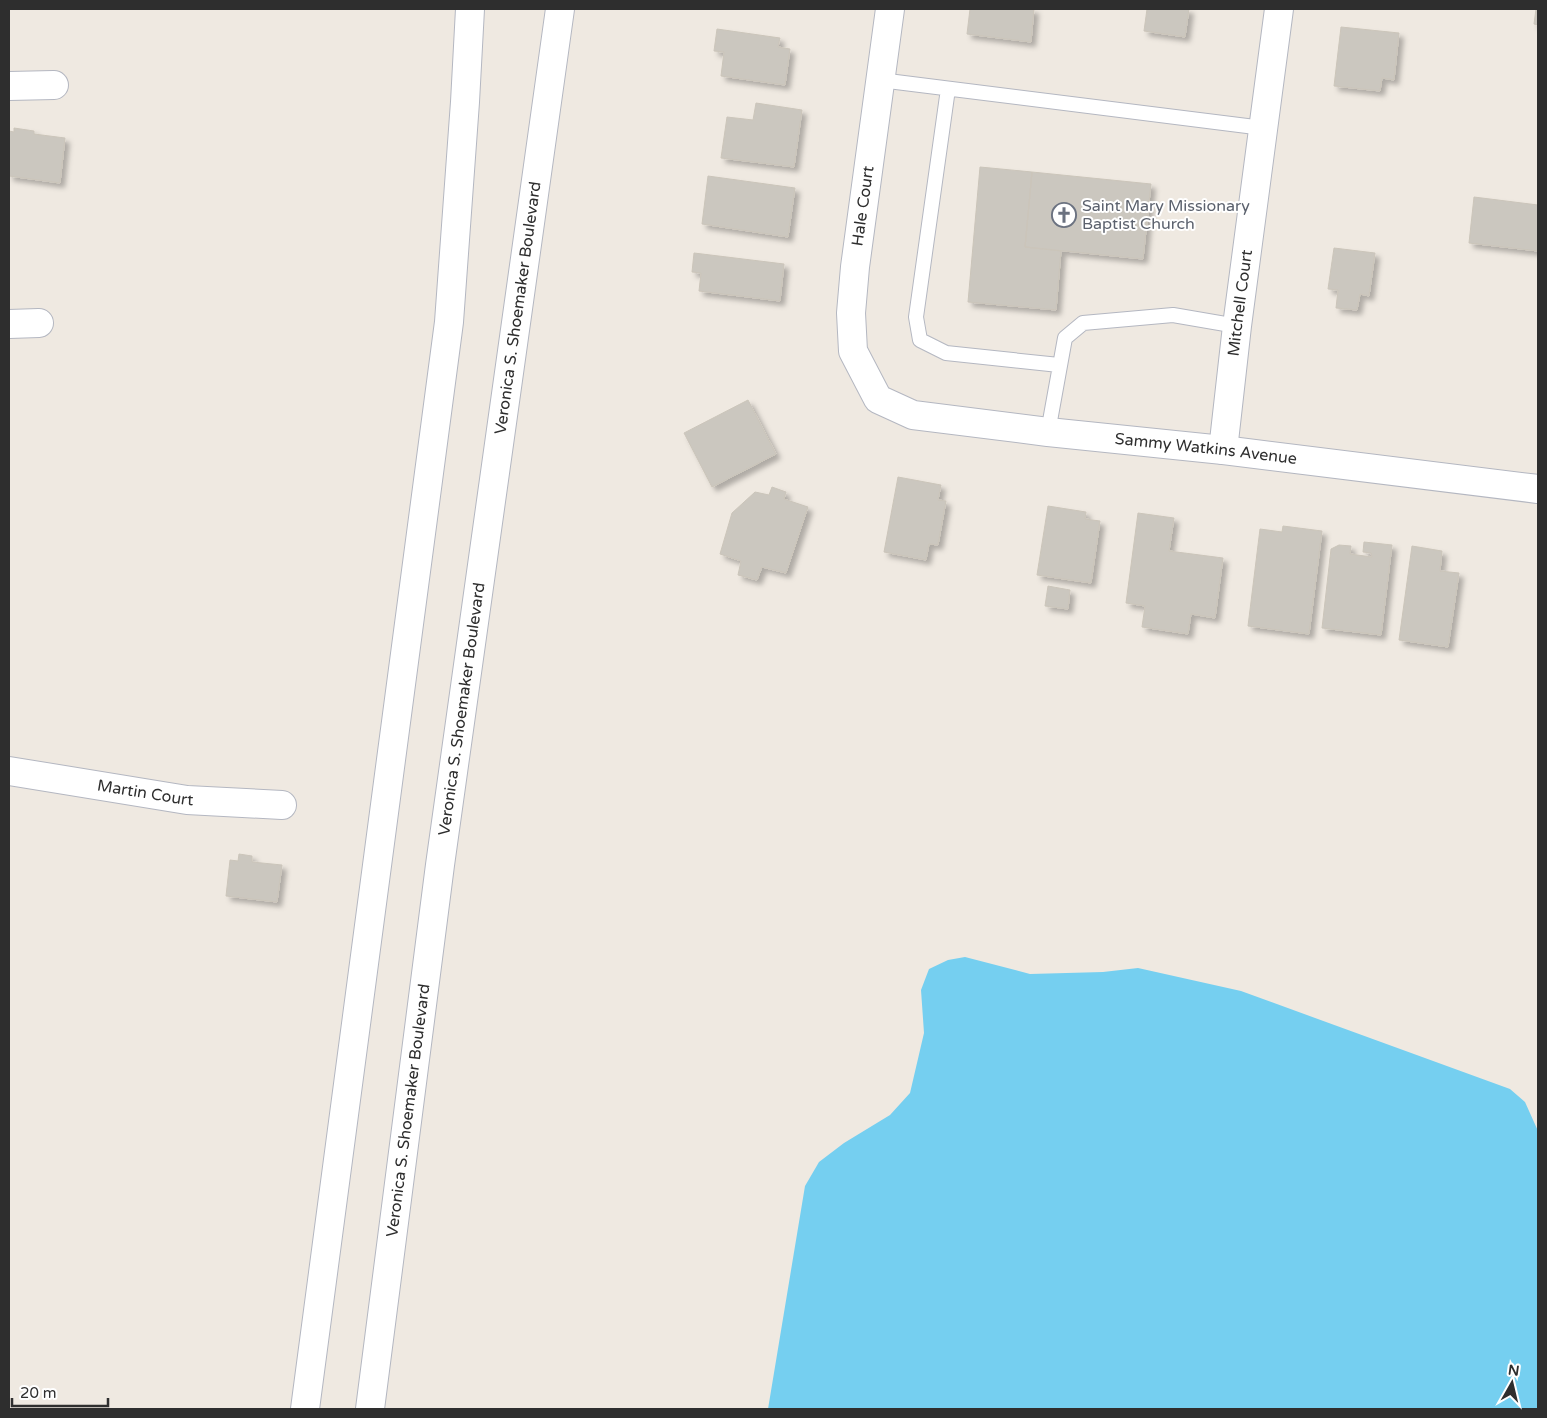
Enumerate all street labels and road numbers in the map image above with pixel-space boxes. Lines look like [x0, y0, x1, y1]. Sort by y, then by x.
street label: Hale Court [847, 165, 879, 247]
street label: Veronica S. Shoemaker Boulevard [490, 180, 546, 436]
street label: Mitchell Court [1224, 248, 1257, 357]
street label: Sammy Watkins Avenue [1114, 429, 1298, 469]
street label: Veronica S. Shoemaker Boulevard [434, 581, 489, 837]
street label: Martin Court [96, 776, 194, 810]
street label: Veronica S. Shoemaker Boulevard [382, 983, 435, 1238]

